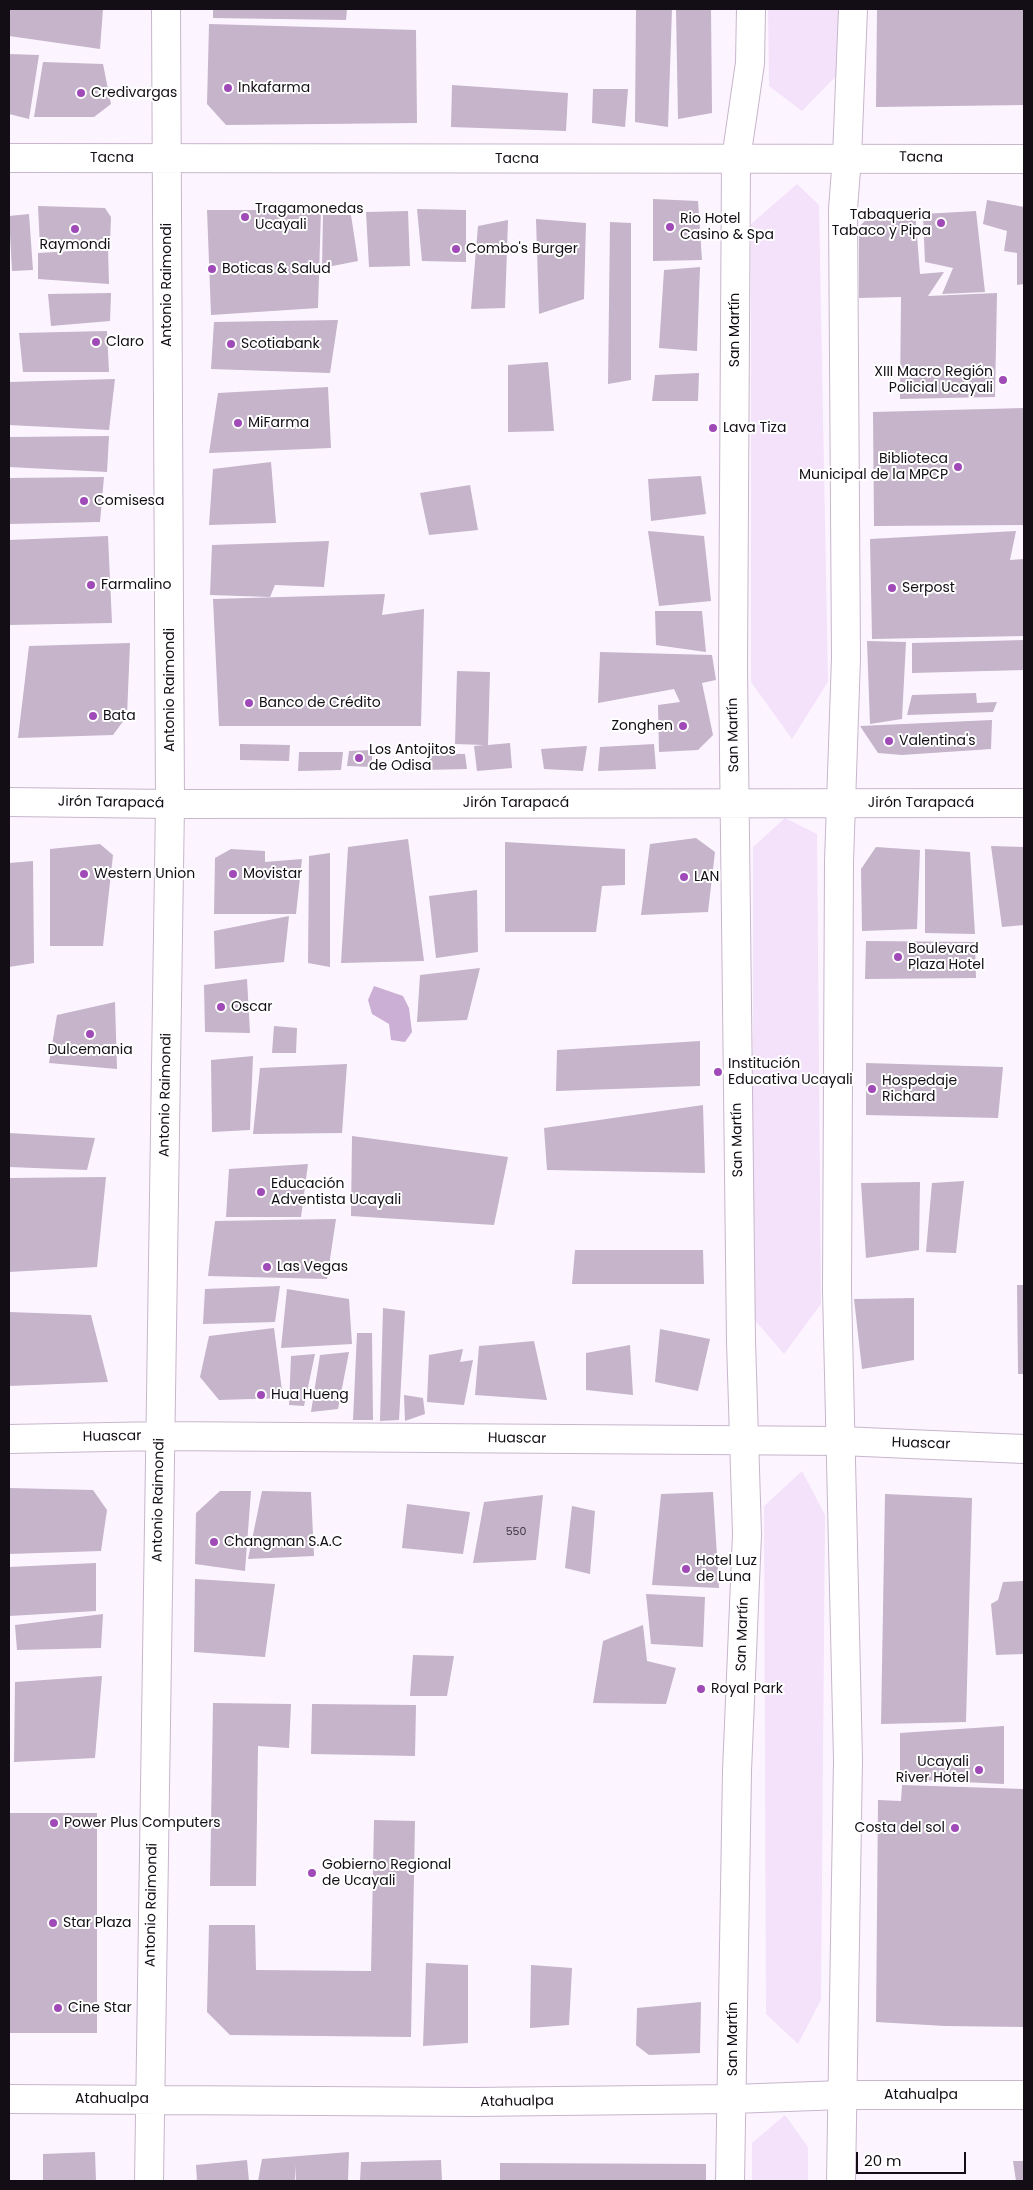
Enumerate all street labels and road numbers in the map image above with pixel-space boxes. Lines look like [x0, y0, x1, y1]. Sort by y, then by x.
street label: Tacna [899, 149, 943, 167]
street label: Tacna [90, 150, 134, 166]
street label: Tacna [495, 151, 539, 167]
street label: Antonio Raimondi [159, 223, 175, 347]
street label: San Martín [727, 293, 743, 367]
street label: Antonio Raimondi [162, 628, 178, 752]
street label: San Martín [725, 698, 743, 772]
street label: Jirón Tarapacá [58, 794, 164, 812]
street label: Jirón Tarapacá [463, 795, 569, 811]
street label: Jirón Tarapacá [868, 795, 974, 811]
street label: Antonio Raimondi [157, 1033, 175, 1157]
street label: San Martín [729, 1103, 747, 1177]
street label: Huascar [83, 1428, 141, 1446]
street label: Huascar [488, 1430, 546, 1448]
street label: Huascar [891, 1435, 951, 1453]
street label: Antonio Raimondi [150, 1438, 168, 1562]
street label: San Martín [733, 1596, 753, 1672]
street label: Antonio Raimondi [143, 1843, 161, 1967]
street label: San Martín [725, 2002, 741, 2076]
street label: Atahualpa [884, 2087, 958, 2103]
street label: Atahualpa [75, 2091, 149, 2107]
street label: Atahualpa [480, 2093, 554, 2111]

